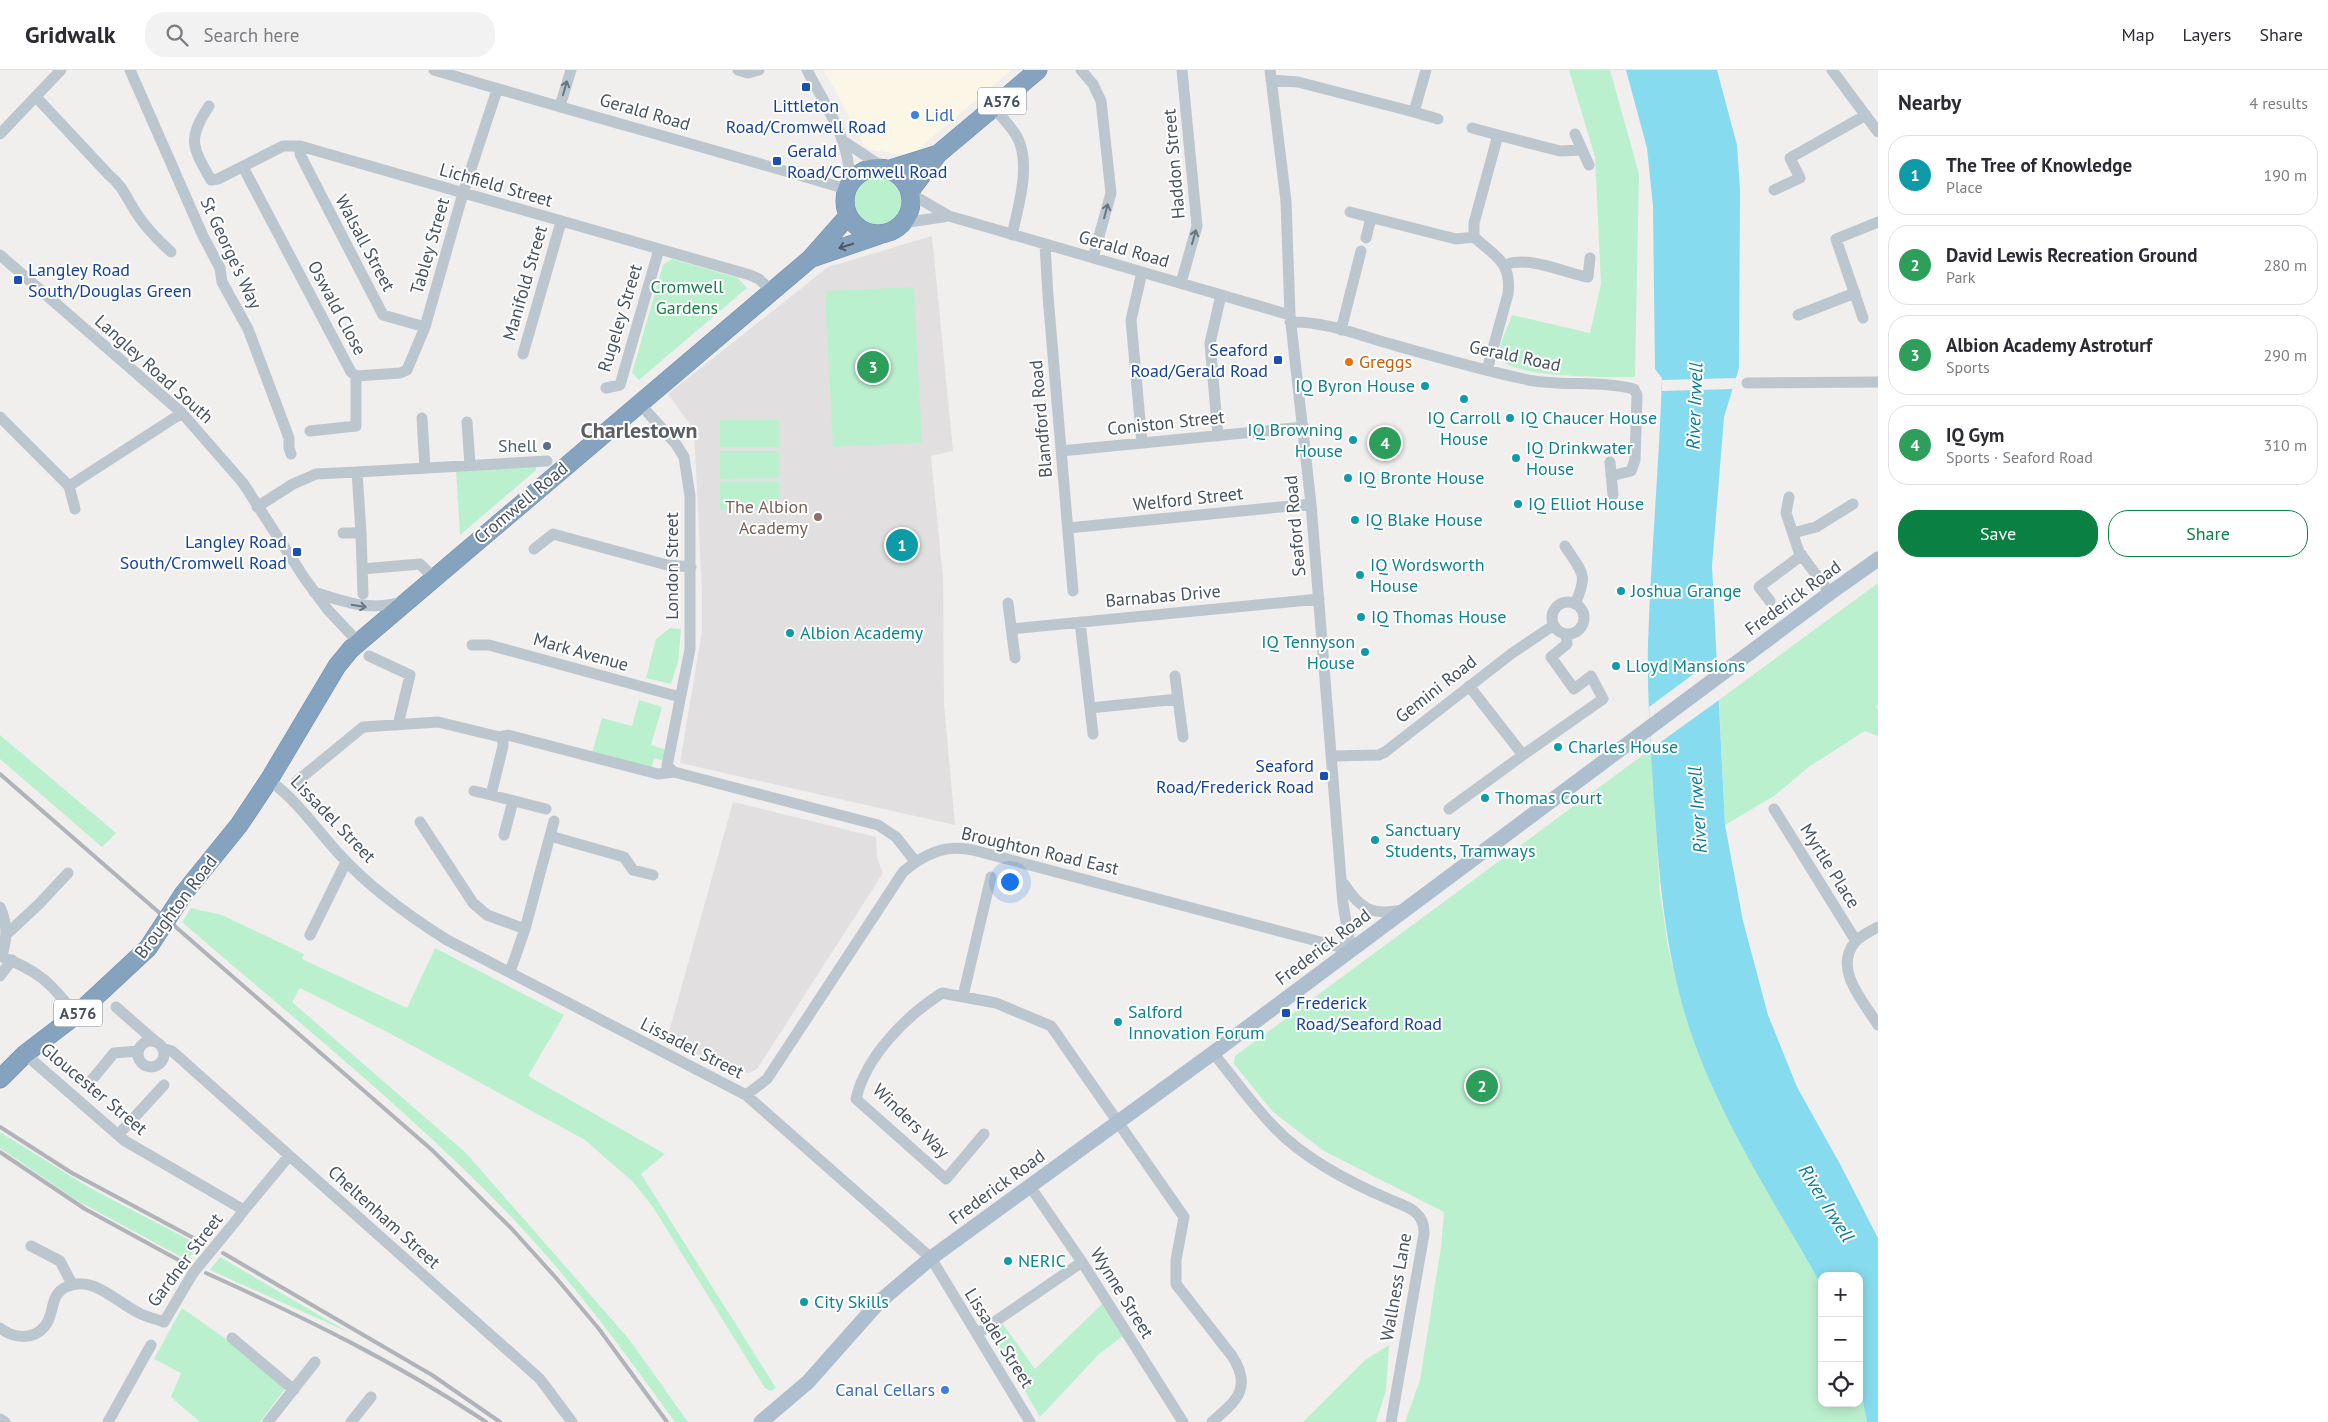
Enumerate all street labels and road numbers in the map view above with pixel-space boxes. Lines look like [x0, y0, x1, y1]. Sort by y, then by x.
street label: Gerald Road [597, 88, 693, 135]
road number: A576 [978, 88, 1026, 114]
street label: Haddon Street [1157, 108, 1190, 220]
street label: Lichfield Street [437, 157, 555, 212]
street label: Walsall Street [330, 191, 401, 295]
street label: St George's Way [195, 193, 268, 313]
street label: Tabley Street [405, 195, 454, 297]
street label: Manifold Street [497, 223, 552, 343]
street label: Gerald Road [1076, 225, 1172, 272]
street label: Oswald Close [303, 257, 372, 359]
street label: Rugeley Street [592, 261, 647, 375]
street label: Langley Road South [90, 309, 218, 428]
street label: Gerald Road [1467, 335, 1563, 376]
street label: Blandford Road [1024, 359, 1057, 479]
street label: Coniston Street [1106, 405, 1226, 440]
street label: Cromwell Road [469, 457, 572, 549]
street label: Seaford Road [1279, 474, 1310, 578]
street label: Welford Street [1132, 481, 1244, 516]
street label: London Street [660, 512, 683, 620]
street label: Frederick Road [1740, 555, 1845, 640]
street label: Barnabas Drive [1104, 579, 1222, 612]
street label: Mark Avenue [531, 627, 631, 676]
street label: Gemini Road [1390, 650, 1481, 728]
street label: Lissadel Street [286, 770, 381, 867]
street label: Myrtle Place [1795, 819, 1866, 912]
street label: Broughton Road East [959, 821, 1121, 880]
street label: Broughton Road [129, 850, 222, 963]
street label: Frederick Road [1270, 903, 1375, 990]
road number: A576 [54, 1000, 102, 1026]
street label: Lissadel Street [637, 1012, 748, 1083]
street label: Gloucester Street [36, 1037, 152, 1140]
street label: Winders Way [868, 1078, 955, 1163]
street label: Frederick Road [944, 1144, 1049, 1229]
street label: Cheltenham Street [323, 1160, 445, 1273]
street label: Gardner Street [142, 1208, 227, 1311]
street label: Wallness Lane [1375, 1231, 1416, 1343]
street label: Wynne Street [1085, 1243, 1159, 1342]
street label: Lissadel Street [960, 1284, 1039, 1392]

